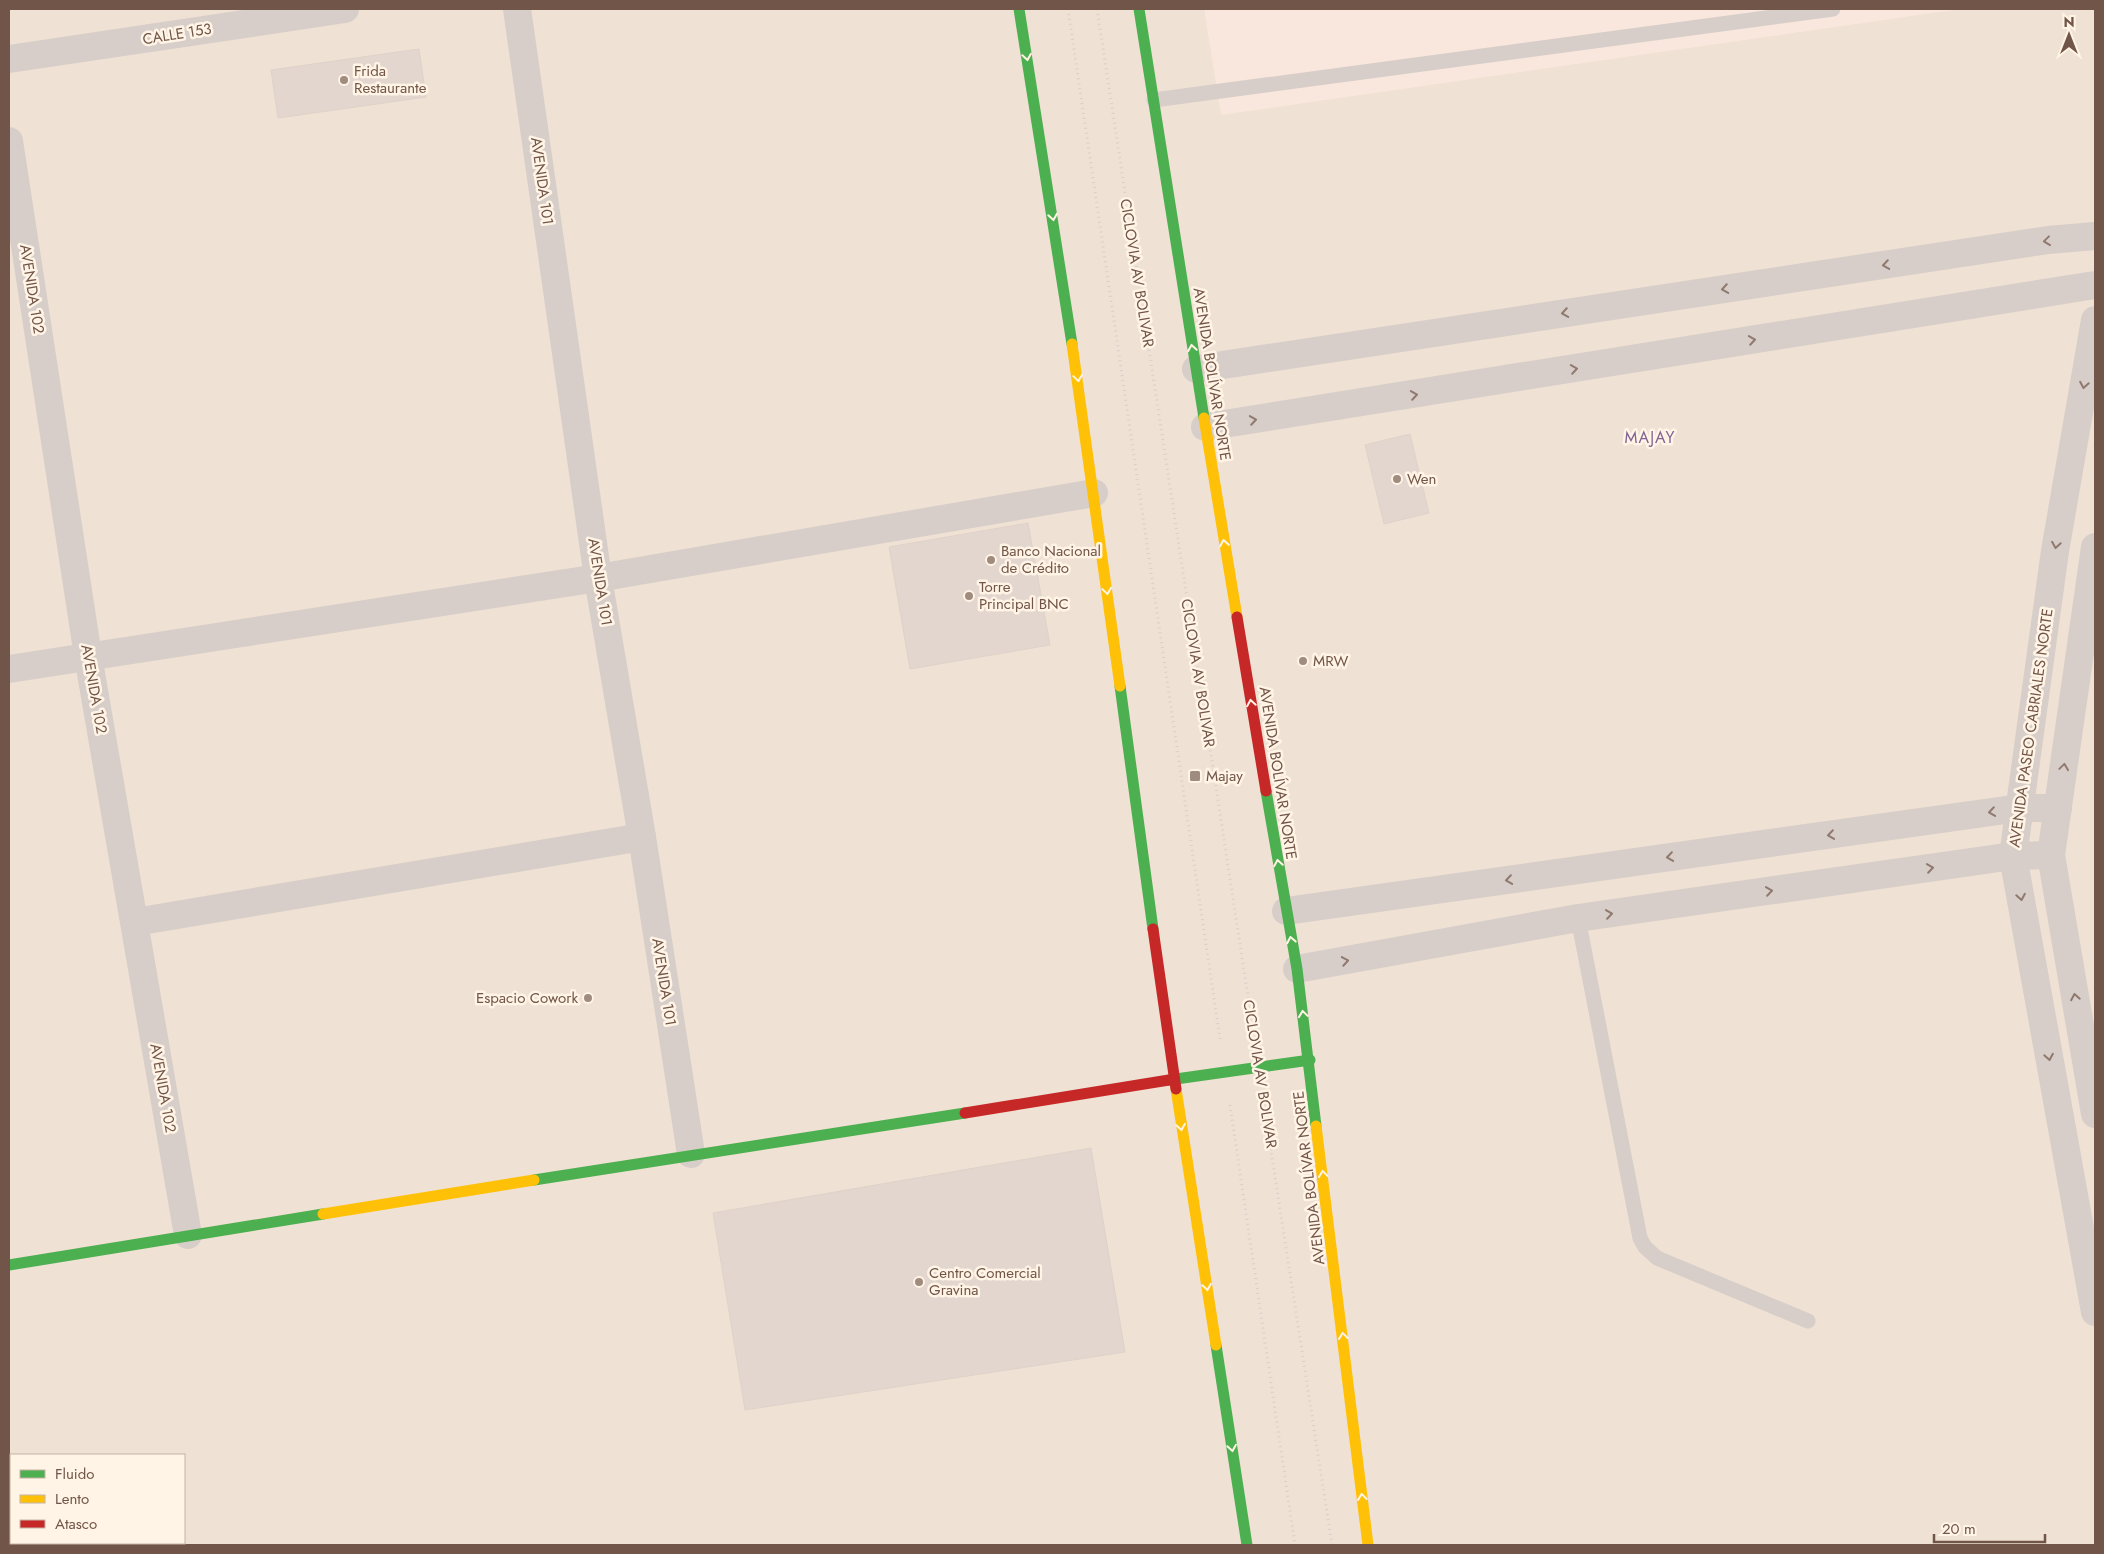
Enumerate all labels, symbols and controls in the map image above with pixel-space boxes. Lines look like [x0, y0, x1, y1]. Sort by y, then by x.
north arrow [2044, 10, 2094, 60]
text: N [2063, 12, 2075, 32]
street label: CALLE 153 [141, 18, 213, 50]
one-way arrow [1021, 53, 1031, 61]
place label: Frida Restaurante [354, 60, 427, 99]
marker: Frida Restaurante [338, 74, 350, 86]
street label: AVENIDA 101 [525, 136, 559, 226]
street label: CICLOVIA AV BOLIVAR [1114, 197, 1160, 349]
one-way arrow [1047, 213, 1057, 222]
one-way arrow [2042, 235, 2050, 246]
street label: AVENIDA 102 [14, 243, 50, 335]
one-way arrow [1882, 259, 1890, 269]
one-way arrow [1721, 283, 1729, 294]
street label: AVENIDA BOLÍVAR NORTE [1187, 286, 1237, 462]
one-way arrow [1560, 308, 1569, 318]
one-way arrow [1747, 336, 1756, 346]
one-way arrow [1188, 343, 1198, 352]
one-way arrow [1570, 364, 1578, 374]
one-way arrow [1072, 374, 1082, 382]
one-way arrow [2079, 381, 2089, 390]
one-way arrow [1409, 390, 1418, 400]
one-way arrow [1249, 416, 1258, 426]
district label: MAJAY [1625, 426, 1675, 449]
place label: Wen [1407, 468, 1436, 490]
marker: Wen [1391, 473, 1403, 485]
street label: AVENIDA 101 [582, 537, 618, 627]
one-way arrow [1220, 538, 1230, 547]
place label: Banco Nacional de Crédito [1001, 540, 1101, 579]
one-way arrow [2051, 542, 2062, 550]
marker: Banco Nacional de Crédito [985, 554, 997, 566]
place label: Torre Principal BNC [979, 576, 1069, 615]
one-way arrow [1102, 586, 1112, 595]
marker: Torre Principal BNC [963, 590, 975, 602]
street label: CICLOVIA AV BOLIVAR [1175, 597, 1221, 749]
street label: AVENIDA PASEO CABRIALES NORTE [2003, 607, 2059, 849]
street label: AVENIDA 102 [75, 643, 113, 735]
place label: MRW [1313, 650, 1349, 672]
marker: MRW [1297, 655, 1309, 667]
street label: AVENIDA BOLÍVAR NORTE [1253, 685, 1303, 861]
one-way arrow [1246, 699, 1256, 707]
one-way arrow [2058, 763, 2069, 771]
place label: Majay [1206, 765, 1243, 787]
marker: Majay [1188, 769, 1202, 783]
one-way arrow [1988, 806, 1996, 817]
one-way arrow [1827, 829, 1836, 839]
one-way arrow [1666, 852, 1675, 862]
one-way arrow [1273, 859, 1283, 868]
one-way arrow [1927, 863, 1935, 874]
one-way arrow [1505, 874, 1513, 885]
one-way arrow [1766, 886, 1774, 897]
one-way arrow [2015, 893, 2025, 901]
one-way arrow [1605, 909, 1613, 920]
one-way arrow [1287, 936, 1297, 945]
street label: AVENIDA 101 [646, 937, 682, 1027]
one-way arrow [1341, 956, 1350, 966]
place label: Espacio Cowork [476, 987, 578, 1009]
marker: Espacio Cowork [582, 992, 594, 1004]
one-way arrow [2071, 992, 2081, 1001]
street label: CICLOVIA AV BOLIVAR [1237, 998, 1283, 1150]
one-way arrow [1299, 1010, 1309, 1019]
street label: AVENIDA 102 [144, 1042, 182, 1134]
one-way arrow [2043, 1053, 2053, 1061]
street label: AVENIDA BOLÍVAR NORTE [1287, 1090, 1331, 1266]
one-way arrow [1176, 1122, 1186, 1131]
one-way arrow [1318, 1170, 1329, 1178]
place label: Centro Comercial Gravina [929, 1262, 1041, 1301]
marker: Centro Comercial Gravina [913, 1276, 925, 1288]
one-way arrow [1201, 1283, 1211, 1292]
one-way arrow [1338, 1331, 1349, 1339]
one-way arrow [1226, 1444, 1237, 1452]
legend [10, 1454, 185, 1544]
text: Fluido [55, 1463, 94, 1485]
text: Lento [55, 1488, 89, 1510]
one-way arrow [1357, 1493, 1368, 1501]
scale bar [1934, 1512, 2045, 1544]
text: Atasco [55, 1513, 97, 1535]
text: 20 m [1942, 1518, 1976, 1540]

